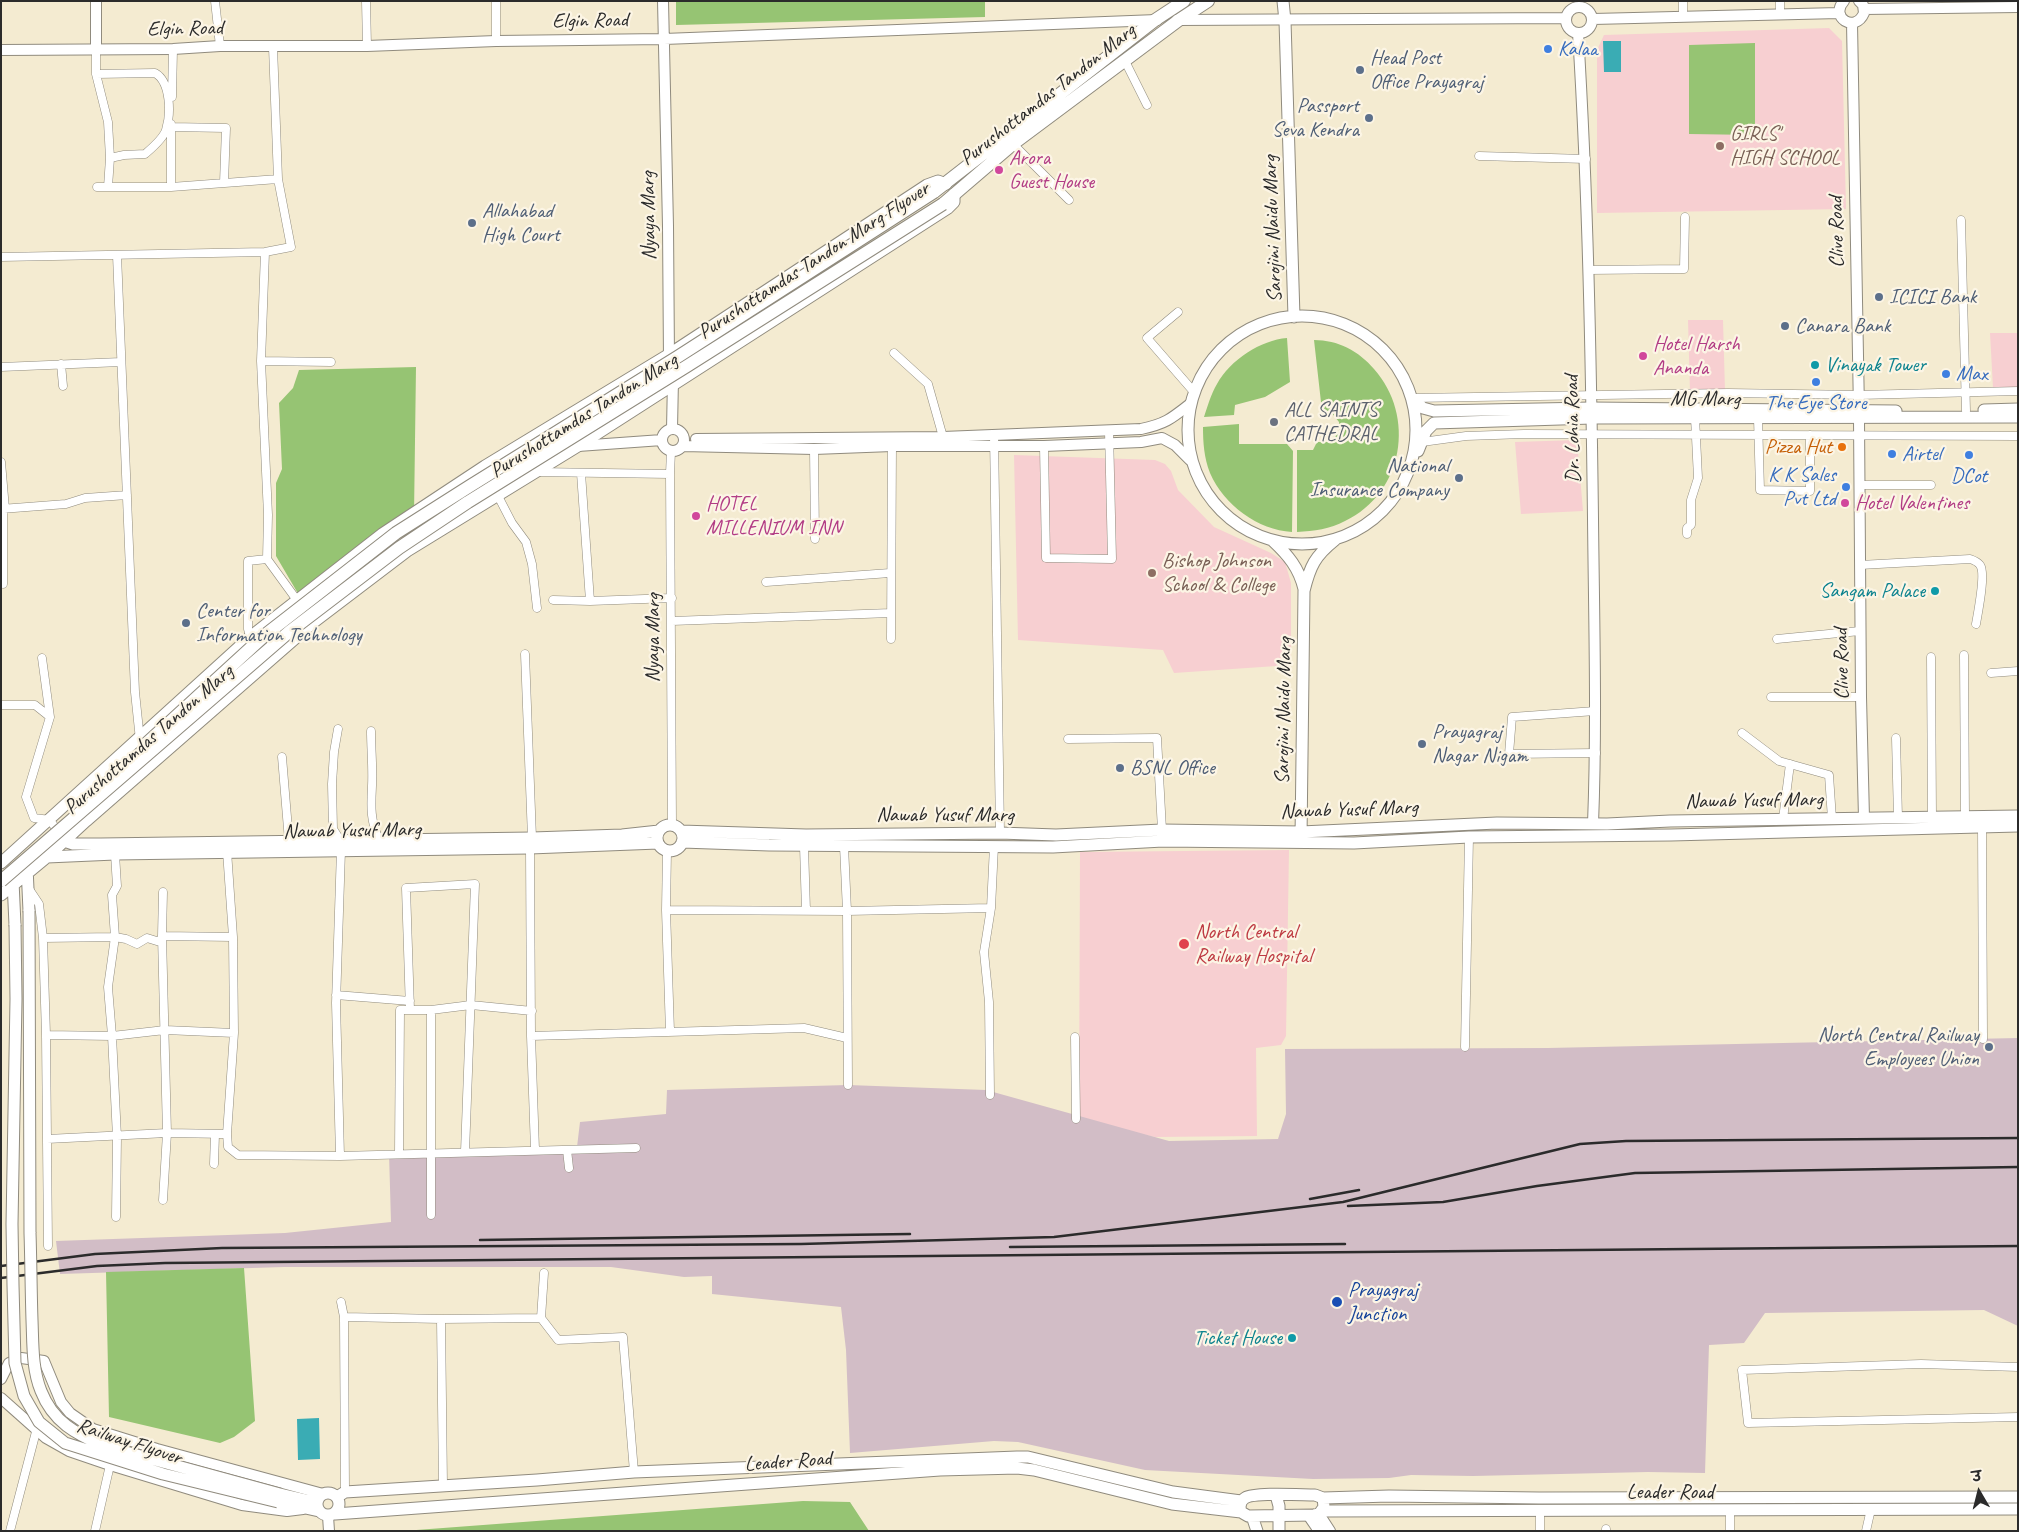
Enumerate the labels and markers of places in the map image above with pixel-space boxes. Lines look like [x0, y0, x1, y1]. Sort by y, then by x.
place label: Kalaa [1558, 36, 1597, 62]
marker: Kalaa [1542, 43, 1554, 55]
place label: Head Post Office Prayagraj [1370, 45, 1483, 95]
marker: Head Post Office Prayagraj [1354, 64, 1366, 76]
place label: Passport Seva Kendra [1272, 93, 1359, 143]
marker: Passport Seva Kendra [1363, 112, 1375, 124]
place label: GIRLS' HIGH SCHOOL [1730, 121, 1839, 171]
marker: GIRLS' HIGH SCHOOL [1714, 140, 1726, 152]
place label: Arora Guest House [1009, 145, 1094, 195]
marker: Arora Guest House [993, 164, 1005, 176]
place label: Allahabad High Court [482, 198, 560, 248]
marker: Allahabad High Court [466, 217, 478, 229]
place label: ICICI Bank [1889, 284, 1977, 310]
marker: ICICI Bank [1873, 291, 1885, 303]
place label: Canara Bank [1795, 313, 1890, 339]
marker: Canara Bank [1779, 320, 1791, 332]
place label: Hotel Harsh Ananda [1653, 331, 1740, 381]
marker: Hotel Harsh Ananda [1637, 350, 1649, 362]
place label: Vinayak Tower [1825, 352, 1926, 378]
marker: Vinayak Tower [1809, 359, 1821, 371]
place label: Max [1956, 361, 1987, 387]
marker: Max [1940, 368, 1952, 380]
marker: The Eye Store [1810, 376, 1822, 388]
place label: The Eye Store [1765, 390, 1867, 416]
place label: ALL SAINTS CATHEDRAL [1284, 397, 1378, 447]
marker: ALL SAINTS CATHEDRAL [1268, 416, 1280, 428]
place label: Pizza Hut [1765, 434, 1832, 460]
marker: Pizza Hut [1836, 441, 1848, 453]
place label: Airtel [1902, 441, 1941, 467]
marker: Airtel [1886, 448, 1898, 460]
marker: DCot [1963, 449, 1975, 461]
place label: National Insurance Company [1310, 453, 1449, 503]
place label: K K Sales Pvt Ltd [1768, 462, 1836, 512]
place label: DCot [1951, 463, 1987, 489]
marker: National Insurance Company [1453, 472, 1465, 484]
marker: K K Sales Pvt Ltd [1840, 481, 1852, 493]
place label: Hotel Valentines [1855, 490, 1969, 516]
place label: HOTEL MILLENIUM INN [706, 491, 841, 541]
marker: Hotel Valentines [1839, 497, 1851, 509]
marker: HOTEL MILLENIUM INN [690, 510, 702, 522]
place label: Bishop Johnson School & College [1162, 548, 1275, 598]
marker: Bishop Johnson School & College [1146, 567, 1158, 579]
place label: Sangam Palace [1819, 578, 1925, 604]
marker: Sangam Palace [1929, 585, 1941, 597]
place label: Center for Information Technology [196, 598, 362, 648]
marker: Center for Information Technology [180, 617, 192, 629]
place label: Prayagraj Nagar Nigam [1432, 719, 1528, 769]
marker: Prayagraj Nagar Nigam [1416, 738, 1428, 750]
place label: BSNL Office [1130, 755, 1215, 781]
marker: BSNL Office [1114, 762, 1126, 774]
place label: North Central Railway Hospital [1195, 919, 1312, 969]
marker: North Central Railway Hospital [1177, 937, 1191, 951]
place label: North Central Railway Employees Union [1818, 1022, 1979, 1072]
marker: North Central Railway Employees Union [1983, 1041, 1995, 1053]
place label: Prayagraj Junction [1348, 1277, 1418, 1327]
marker: Prayagraj Junction [1330, 1295, 1344, 1309]
place label: Ticket House [1193, 1325, 1282, 1351]
marker: Ticket House [1286, 1332, 1298, 1344]

